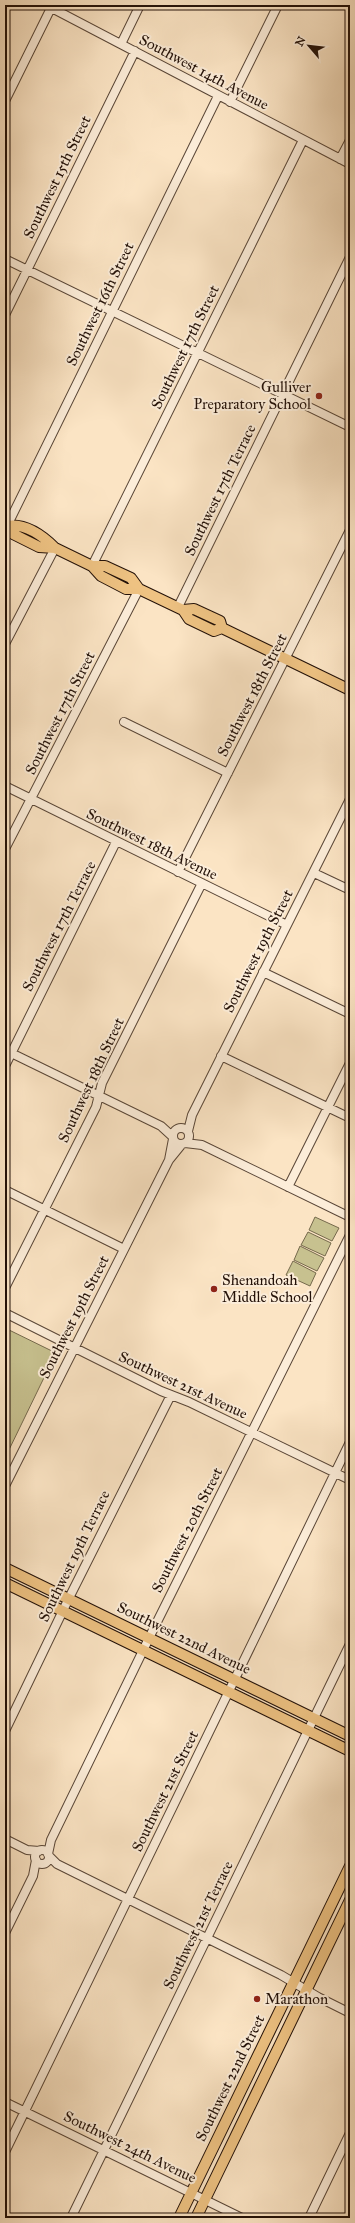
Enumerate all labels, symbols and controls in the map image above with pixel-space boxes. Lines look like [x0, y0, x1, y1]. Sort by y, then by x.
north arrow [289, 26, 329, 66]
street label: Southwest 14th Avenue [136, 30, 272, 114]
text: N [293, 34, 309, 49]
street label: Southwest 15th Street [19, 112, 95, 241]
street label: Southwest 16th Street [62, 239, 138, 369]
street label: Southwest 17th Street [147, 281, 223, 412]
place label: Gulliver Preparatory School [194, 378, 312, 413]
marker: Gulliver Preparatory School [314, 391, 324, 401]
street label: Southwest 17th Terrace [180, 421, 260, 559]
street label: Southwest 18th Street [213, 630, 291, 760]
street label: Southwest 17th Street [21, 648, 99, 778]
street label: Southwest 18th Avenue [84, 804, 220, 884]
street label: Southwest 17th Terrace [18, 858, 100, 994]
street label: Southwest 19th Street [219, 886, 297, 1016]
street label: Southwest 18th Street [54, 1014, 128, 1145]
street label: Southwest 19th Street [35, 1252, 113, 1382]
place label: Shenandoah Middle School [222, 1271, 314, 1306]
marker: Shenandoah Middle School [209, 1284, 219, 1294]
street label: Southwest 21st Avenue [116, 1347, 250, 1423]
street label: Southwest 20th Street [148, 1464, 227, 1596]
street label: Southwest 19th Terrace [34, 1487, 114, 1625]
street label: Southwest 22nd Avenue [114, 1598, 254, 1678]
street label: Southwest 21st Street [128, 1727, 202, 1854]
street label: Southwest 21st Terrace [159, 1858, 237, 1992]
place label: Marathon [265, 1990, 328, 2008]
marker: Marathon [252, 1994, 262, 2004]
street label: Southwest 22nd Street [192, 2011, 269, 2144]
street label: Southwest 24th Avenue [61, 2107, 199, 2187]

